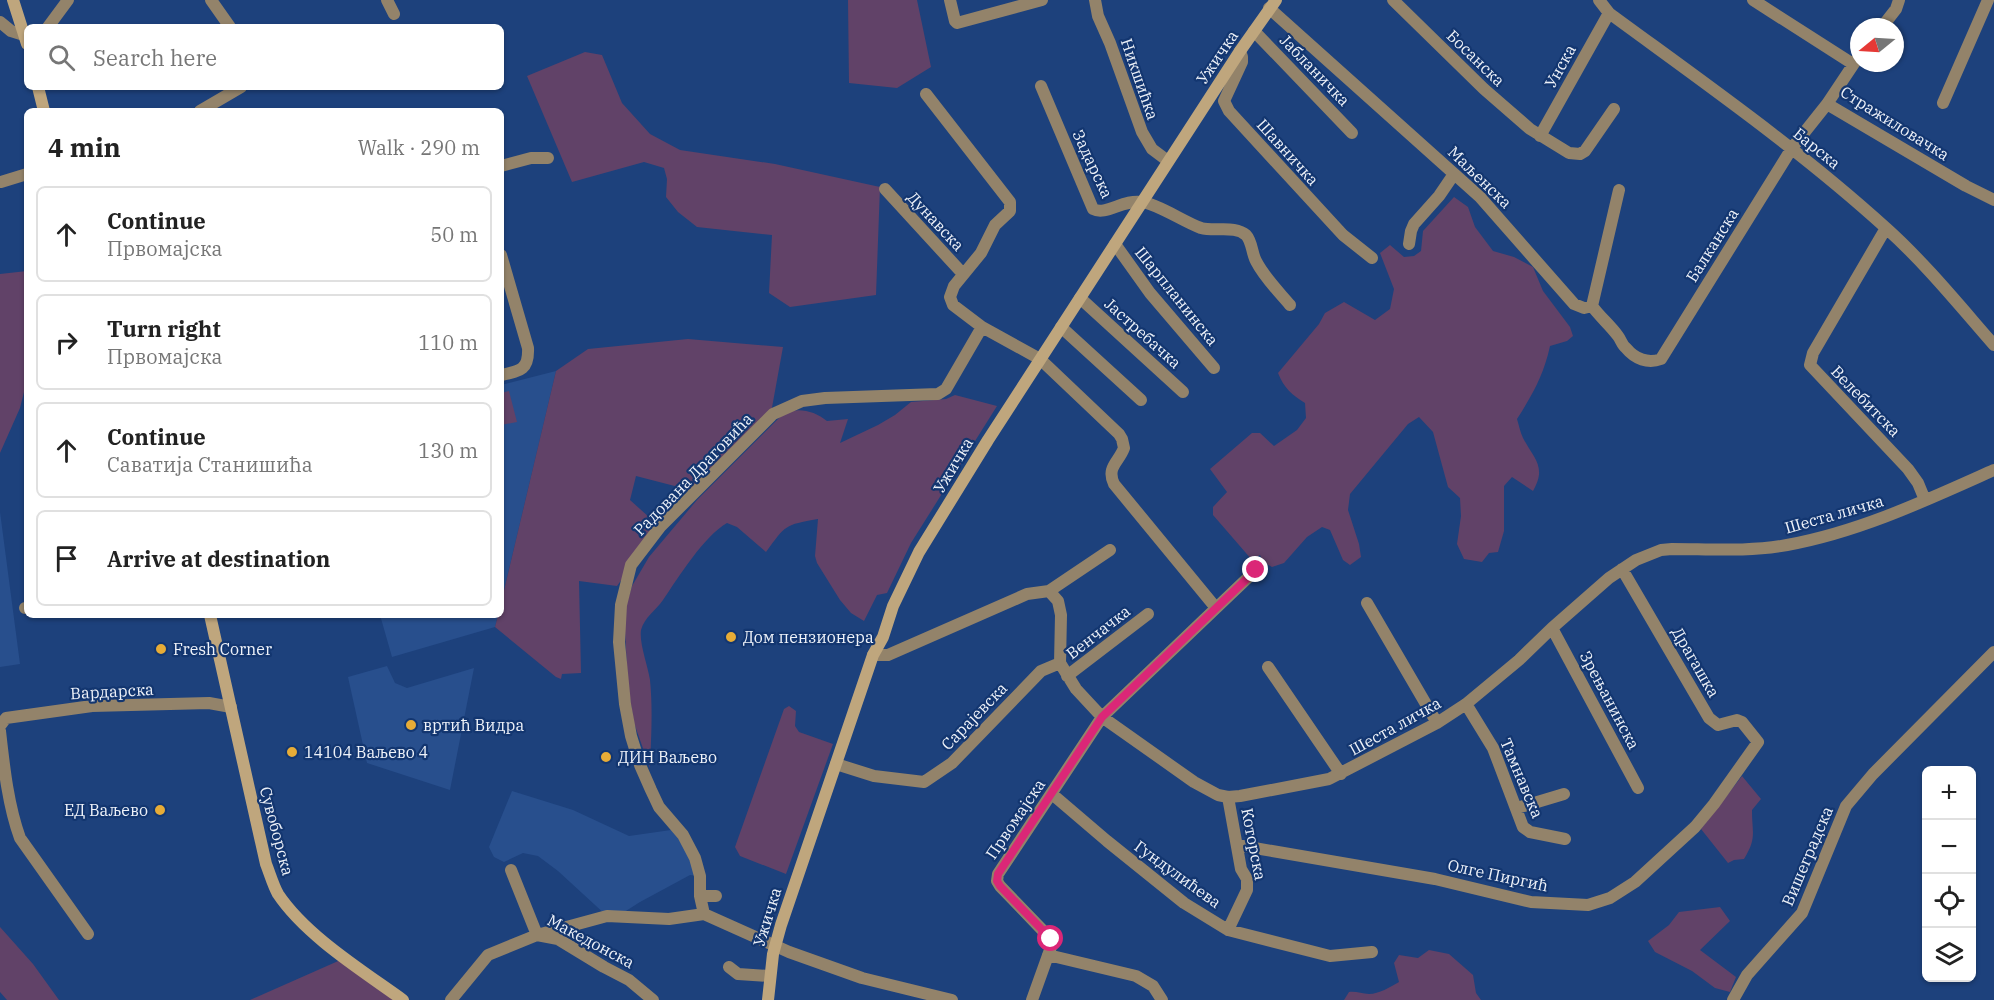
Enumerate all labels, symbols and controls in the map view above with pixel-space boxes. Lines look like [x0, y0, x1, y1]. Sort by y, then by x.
north arrow [1850, 18, 1904, 72]
search box [24, 24, 504, 90]
street label: Босанска [1443, 25, 1509, 91]
street label: Ужичка [1192, 26, 1242, 88]
street label: Јабланичка [1276, 30, 1354, 110]
street label: Никшићка [1117, 36, 1163, 123]
icon: search [45, 41, 78, 74]
street label: Унска [1540, 41, 1580, 91]
text: Search here [93, 43, 217, 72]
street label: Стражиловачка [1837, 82, 1953, 165]
street label: Шавничка [1253, 114, 1323, 190]
street label: Барска [1789, 123, 1845, 173]
street label: Задарска [1068, 127, 1118, 202]
text: 4 min [48, 130, 121, 164]
text: Walk · 290 m [358, 134, 480, 161]
street label: Маљенска [1444, 142, 1516, 213]
street label: Дунавска [903, 187, 969, 255]
street label: Балканска [1681, 204, 1743, 286]
text: Continue [107, 206, 206, 235]
icon: ahead [50, 218, 83, 251]
text: 50 m [430, 221, 478, 248]
text: Првомајска [107, 235, 222, 262]
street label: Шарпланинска [1131, 242, 1223, 350]
street label: Јастребачка [1101, 293, 1186, 373]
text: Turn right [107, 314, 221, 343]
icon: right [50, 326, 83, 359]
text: 110 m [418, 329, 478, 356]
text: Првомајска [107, 343, 222, 370]
street label: Велебитска [1827, 361, 1905, 441]
street label: Радована Драговића [629, 408, 757, 539]
text: Continue [107, 422, 206, 451]
icon: ahead [50, 434, 83, 467]
street label: Ужичка [929, 434, 977, 496]
text: 130 m [418, 437, 478, 464]
text: Саватија Станишића [107, 451, 313, 478]
street label: Шеста личка [1782, 490, 1886, 538]
icon: arrive [50, 542, 83, 575]
text: Arrive at destination [107, 544, 330, 573]
route end [1242, 556, 1268, 582]
street label: Венчачка [1062, 601, 1134, 663]
street label: Драгашка [1668, 623, 1724, 701]
place label: Дом пензионера [743, 627, 874, 647]
marker: Дом пензионера [724, 630, 738, 644]
place label: Fresh Corner [173, 639, 272, 659]
marker: Fresh Corner [154, 642, 168, 656]
street label: Зрењанинска [1576, 647, 1644, 753]
street label: Сарајевска [937, 678, 1011, 754]
street label: Вардарска [70, 679, 155, 703]
street label: Шеста личка [1346, 692, 1445, 759]
place label: вртић Видра [423, 715, 524, 735]
marker: вртић Видра [404, 718, 418, 732]
street label: Тамнавска [1496, 735, 1548, 821]
place label: 14104 Ваљево 4 [304, 742, 428, 762]
marker: 14104 Ваљево 4 [285, 745, 299, 759]
place label: ДИН Ваљево [618, 747, 717, 767]
marker: ДИН Ваљево [599, 750, 613, 764]
map controls [1922, 766, 1976, 982]
button: + [1922, 766, 1976, 820]
street label: Првомајска [981, 775, 1049, 863]
street label: Сувоборска [256, 784, 299, 878]
place label: ЕД Ваљево [64, 800, 148, 820]
marker: ЕД Ваљево [153, 803, 167, 817]
street label: Вишеградска [1777, 803, 1837, 909]
street label: Которска [1237, 806, 1271, 882]
button: − [1922, 820, 1976, 874]
street label: Гундулићева [1131, 836, 1226, 912]
street label: Олге Пиргић [1446, 855, 1550, 895]
button: locate [1922, 874, 1976, 928]
street label: Ужичка [749, 885, 786, 949]
street label: Македонска [544, 910, 638, 972]
route start [1037, 925, 1063, 951]
button: layers [1922, 928, 1976, 982]

